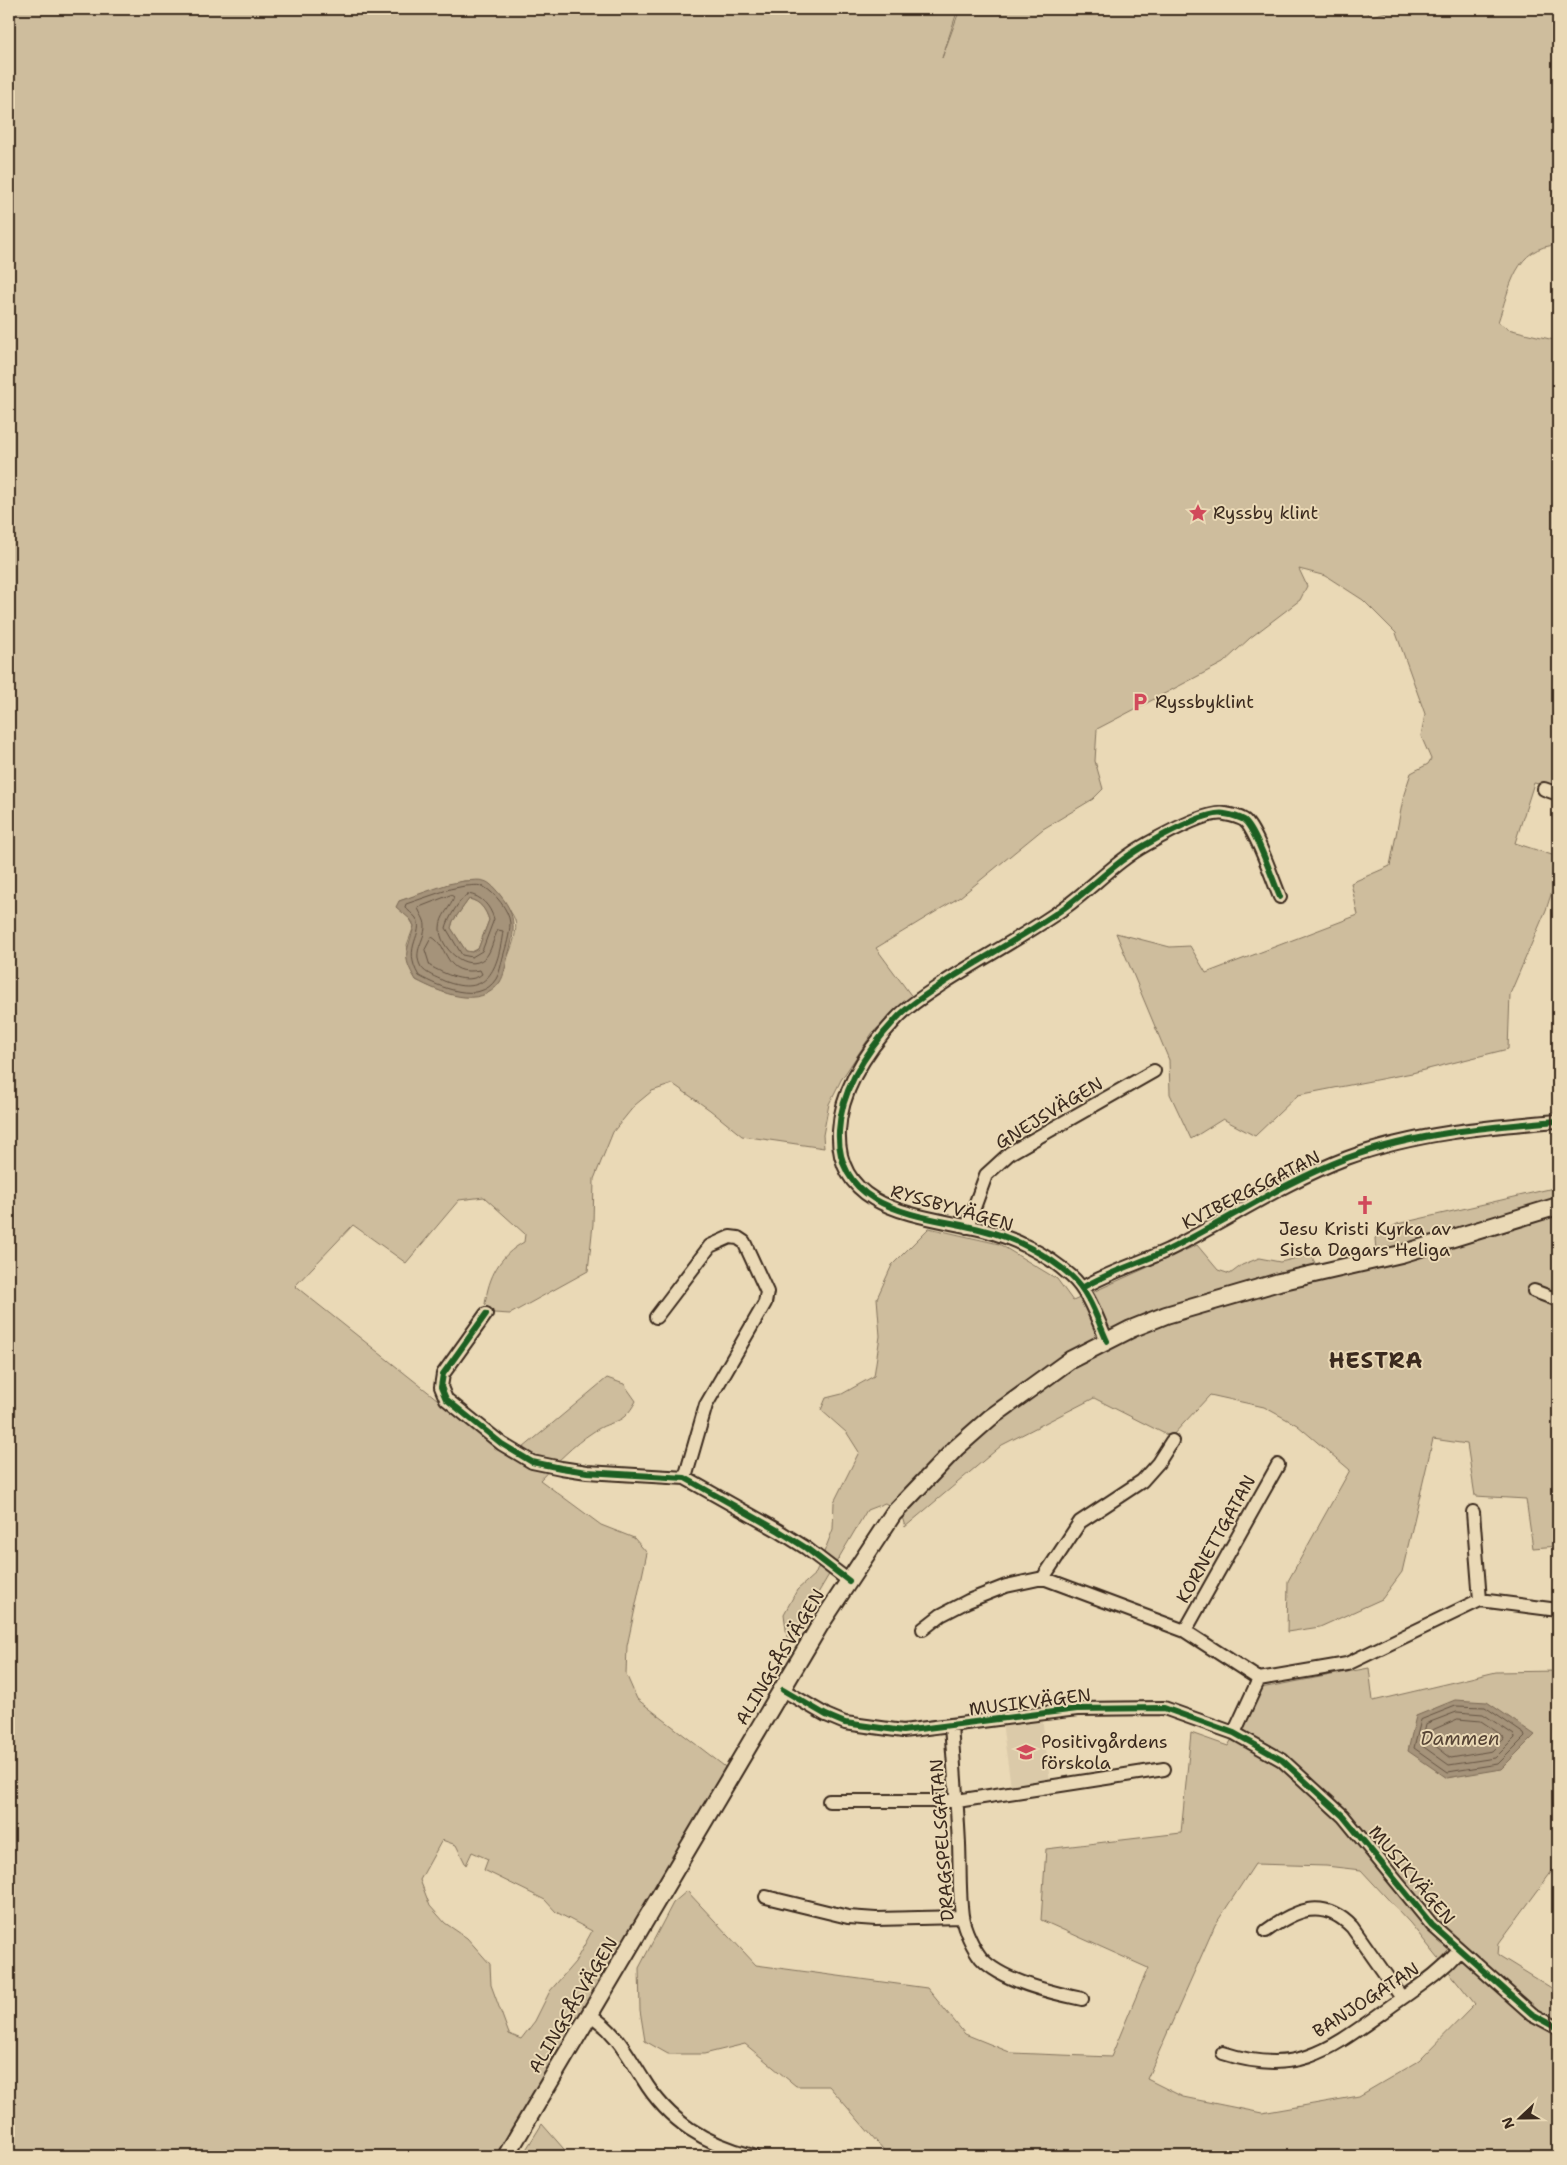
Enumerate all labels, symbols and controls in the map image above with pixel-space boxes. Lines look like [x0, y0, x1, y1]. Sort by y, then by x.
place label: Ryssby klint [1213, 501, 1318, 525]
place icon: Ryssby klint [1187, 502, 1209, 524]
place label: Ryssbyklint [1155, 690, 1254, 714]
parking icon: Ryssbyklint [1129, 691, 1151, 713]
street label: GNEJSVÄGEN [991, 1071, 1107, 1155]
street label: KVIBERGSGATAN [1178, 1145, 1324, 1235]
street label: RYSSBYVÄGEN [888, 1179, 1016, 1237]
church icon: Jesu Kristi Kyrka av Sista Dagars Heliga [1354, 1194, 1376, 1216]
place label: Jesu Kristi Kyrka av Sista Dagars Heliga [1279, 1217, 1451, 1262]
district label: HESTRA [1329, 1346, 1423, 1375]
street label: KORNETTGATAN [1171, 1471, 1261, 1607]
street label: ALINGSÅSVÄGEN [730, 1584, 830, 1730]
street label: MUSIKVÄGEN [968, 1683, 1092, 1721]
water label: Dammen [1420, 1726, 1500, 1751]
place label: Positivgårdens förskola [1041, 1730, 1168, 1775]
school or university icon: Positivgårdens förskola [1015, 1741, 1037, 1763]
street label: DRAGSPELSGATAN [924, 1758, 960, 1922]
street label: MUSIKVÄGEN [1363, 1820, 1461, 1930]
street label: ALINGSÅSVÄGEN [523, 1932, 623, 2078]
street label: BANJOGATAN [1308, 1957, 1424, 2043]
north arrow [1494, 2092, 1544, 2142]
text: N [1498, 2114, 1518, 2131]

